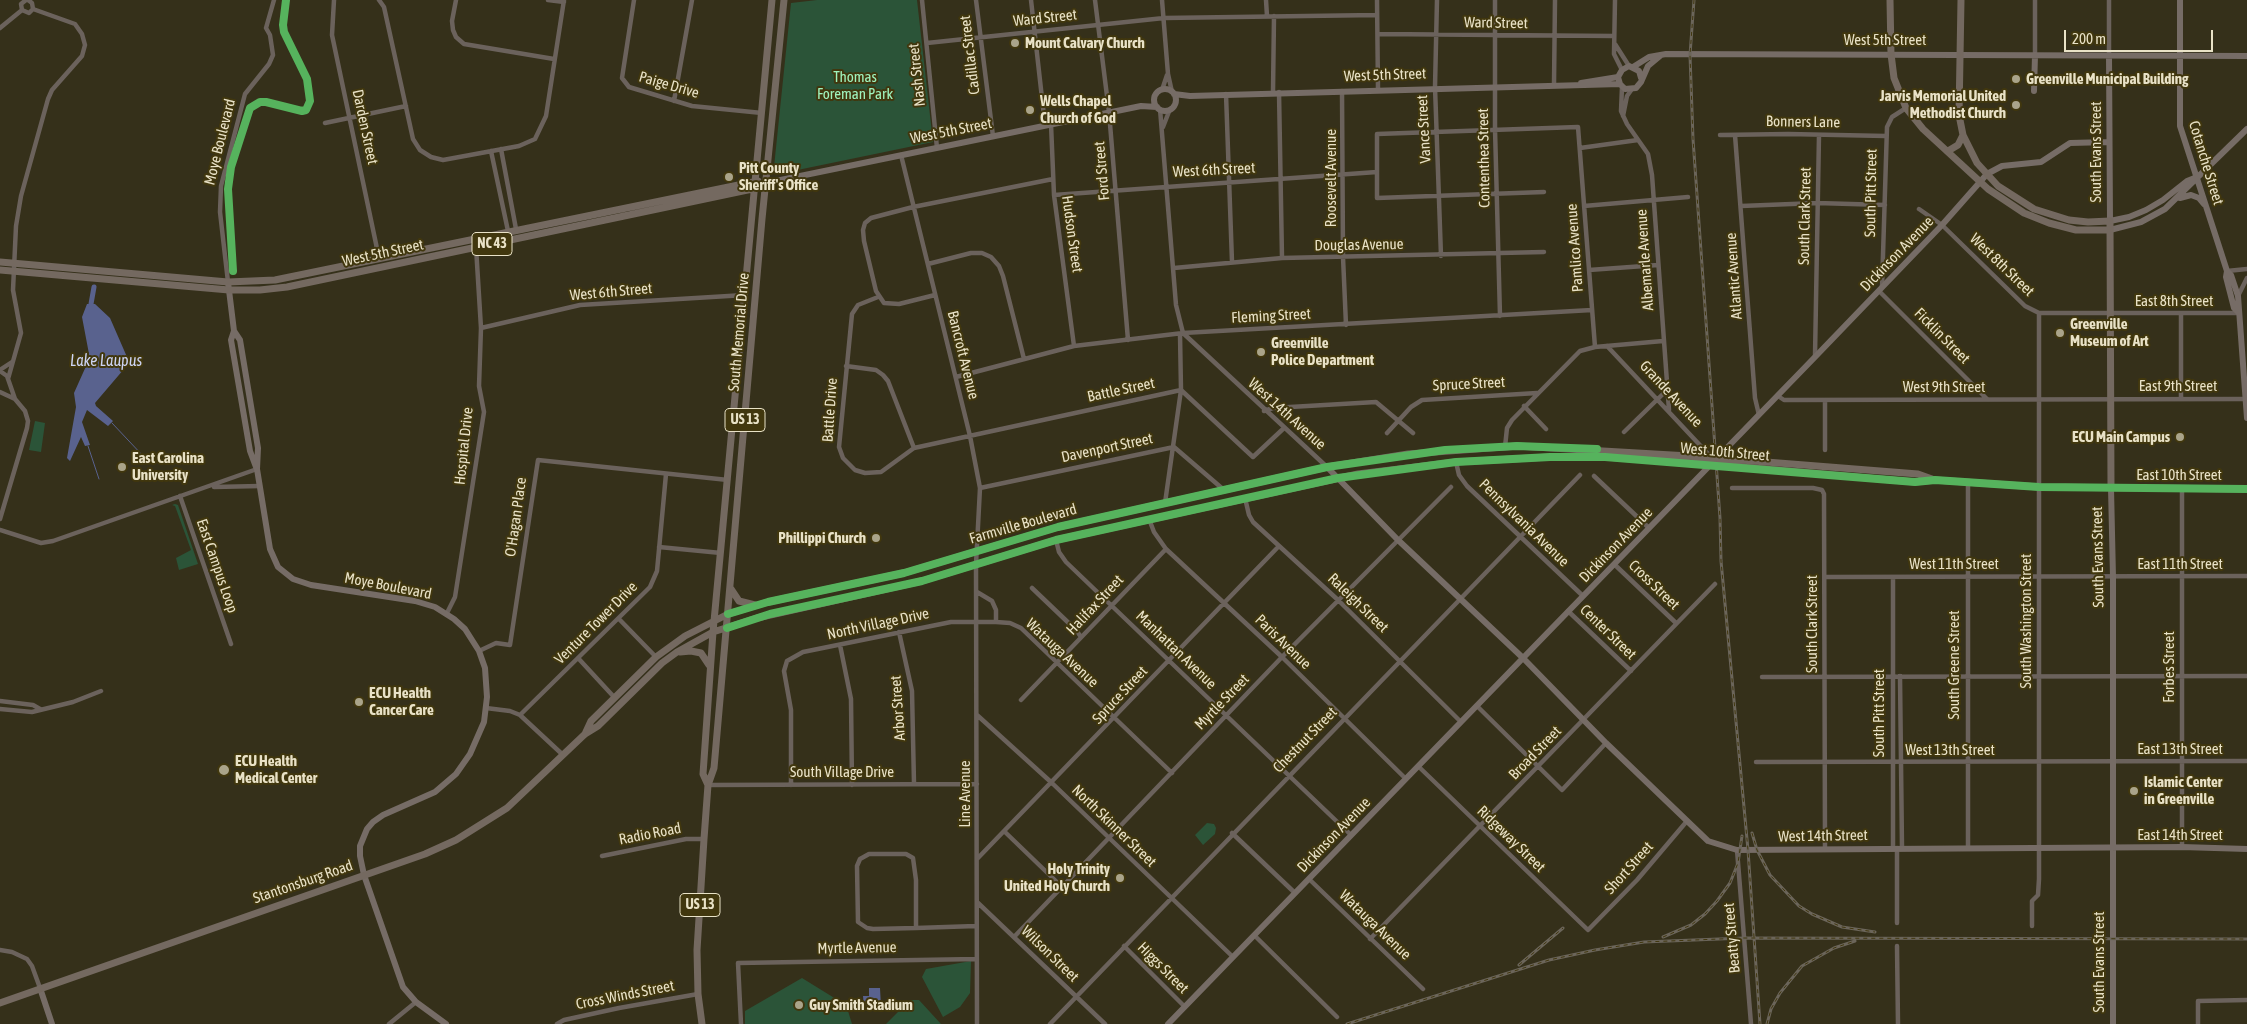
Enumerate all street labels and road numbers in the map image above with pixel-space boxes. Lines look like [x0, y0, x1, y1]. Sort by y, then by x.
street label: Ward Street [1012, 6, 1078, 30]
street label: Ward Street [1464, 13, 1528, 33]
street label: Cadillac Street [956, 14, 984, 96]
street label: West 5th Street [1844, 31, 1926, 49]
street label: Nash Street [905, 43, 929, 107]
street label: West 5th Street [1343, 65, 1427, 85]
street label: Paige Drive [637, 68, 701, 102]
street label: Darden Street [348, 88, 382, 166]
street label: Vance Street [1413, 94, 1435, 164]
street label: Moye Boulevard [201, 97, 239, 187]
street label: South Evans Street [2087, 101, 2105, 203]
street label: Contenthea Street [1474, 108, 1494, 208]
street label: Bonners Lane [1766, 112, 1840, 132]
street label: West 5th Street [909, 114, 993, 148]
street label: Cotanche Street [2185, 119, 2227, 207]
street label: Roosevelt Avenue [1322, 129, 1340, 227]
street label: Ford Street [1090, 141, 1114, 201]
street label: South Pitt Street [1861, 149, 1881, 237]
street label: West 6th Street [1172, 159, 1256, 181]
street label: South Clark Street [1795, 167, 1815, 265]
street label: Hudson Street [1058, 194, 1086, 274]
street label: Pamlico Avenue [1563, 203, 1587, 293]
street label: Albemarle Avenue [1632, 209, 1658, 311]
street label: Dickinson Avenue [1857, 213, 1937, 295]
street label: West 8th Street [1966, 230, 2038, 300]
road number: NC 43 [472, 232, 512, 255]
street label: Atlantic Avenue [1722, 232, 1746, 320]
street label: Douglas Avenue [1314, 235, 1404, 255]
street label: West 5th Street [341, 236, 425, 270]
street label: South Memorial Drive [725, 272, 753, 392]
street label: West 6th Street [569, 279, 653, 305]
street label: East 8th Street [2135, 292, 2213, 310]
street label: Ficklin Street [1910, 304, 1974, 368]
street label: Fleming Street [1231, 305, 1311, 327]
street label: Bancroft Avenue [943, 309, 983, 401]
street label: Grande Avenue [1636, 357, 1706, 431]
street label: Spruce Street [1432, 373, 1506, 395]
street label: Battle Street [1086, 374, 1156, 406]
street label: West 14th Avenue [1244, 374, 1330, 454]
street label: Battle Drive [819, 377, 841, 443]
street label: East 9th Street [2139, 377, 2217, 395]
street label: West 9th Street [1903, 378, 1985, 396]
street label: Hospital Drive [451, 406, 477, 486]
road number: US 13 [725, 408, 765, 432]
street label: Davenport Street [1060, 430, 1154, 466]
street label: West 10th Street [1680, 439, 1770, 465]
street label: East 10th Street [2136, 466, 2222, 484]
street label: Pennsylvania Avenue [1475, 475, 1573, 571]
street label: O'Hagan Place [502, 476, 530, 558]
street label: Farmville Boulevard [967, 500, 1079, 548]
street label: Dickinson Avenue [1576, 504, 1656, 586]
street label: South Evans Street [2088, 506, 2108, 608]
street label: East Campus Loop [192, 517, 242, 615]
street label: South Washington Street [2017, 554, 2035, 688]
street label: West 11th Street [1909, 555, 1999, 573]
street label: East 11th Street [2137, 555, 2223, 573]
street label: Cross Street [1625, 556, 1683, 614]
street label: Moye Boulevard [343, 569, 433, 603]
street label: Raleigh Street [1324, 570, 1392, 636]
street label: Halifax Street [1063, 571, 1127, 639]
street label: South Clark Street [1803, 575, 1821, 673]
street label: Venture Tower Drive [551, 578, 641, 668]
street label: Center Street [1576, 601, 1640, 663]
street label: North Village Drive [825, 604, 931, 644]
street label: Manhattan Avenue [1132, 607, 1220, 693]
street label: South Greene Street [1945, 610, 1963, 720]
street label: Paris Avenue [1251, 611, 1315, 673]
street label: Watauga Avenue [1022, 615, 1102, 691]
street label: Forbes Street [2160, 631, 2178, 703]
street label: Spruce Street [1089, 662, 1151, 728]
street label: South Pitt Street [1870, 669, 1888, 757]
street label: Myrtle Street [1191, 670, 1253, 734]
street label: Arbor Street [887, 675, 909, 741]
street label: Chestnut Street [1269, 703, 1341, 777]
street label: Broad Street [1505, 722, 1565, 784]
street label: East 13th Street [2137, 740, 2223, 758]
street label: West 13th Street [1905, 741, 1995, 759]
street label: Line Avenue [956, 761, 974, 827]
street label: South Village Drive [790, 763, 894, 781]
street label: North Skinner Street [1068, 781, 1160, 871]
street label: Dickinson Avenue [1294, 794, 1374, 876]
street label: Ridgeway Street [1473, 802, 1549, 876]
street label: Radio Road [617, 819, 683, 849]
street label: West 14th Street [1778, 826, 1868, 846]
street label: East 14th Street [2137, 826, 2223, 844]
street label: Short Street [1601, 838, 1657, 898]
street label: Stantonsburg Road [251, 857, 355, 907]
street label: Watauga Avenue [1335, 886, 1415, 964]
road number: US 13 [680, 894, 720, 916]
street label: Beatty Street [1720, 902, 1744, 974]
street label: South Evans Street [2090, 911, 2108, 1013]
street label: Wilson Street [1018, 922, 1082, 986]
street label: Myrtle Avenue [817, 938, 897, 958]
street label: Higgs Street [1134, 939, 1192, 997]
street label: Cross Winds Street [574, 977, 676, 1013]

